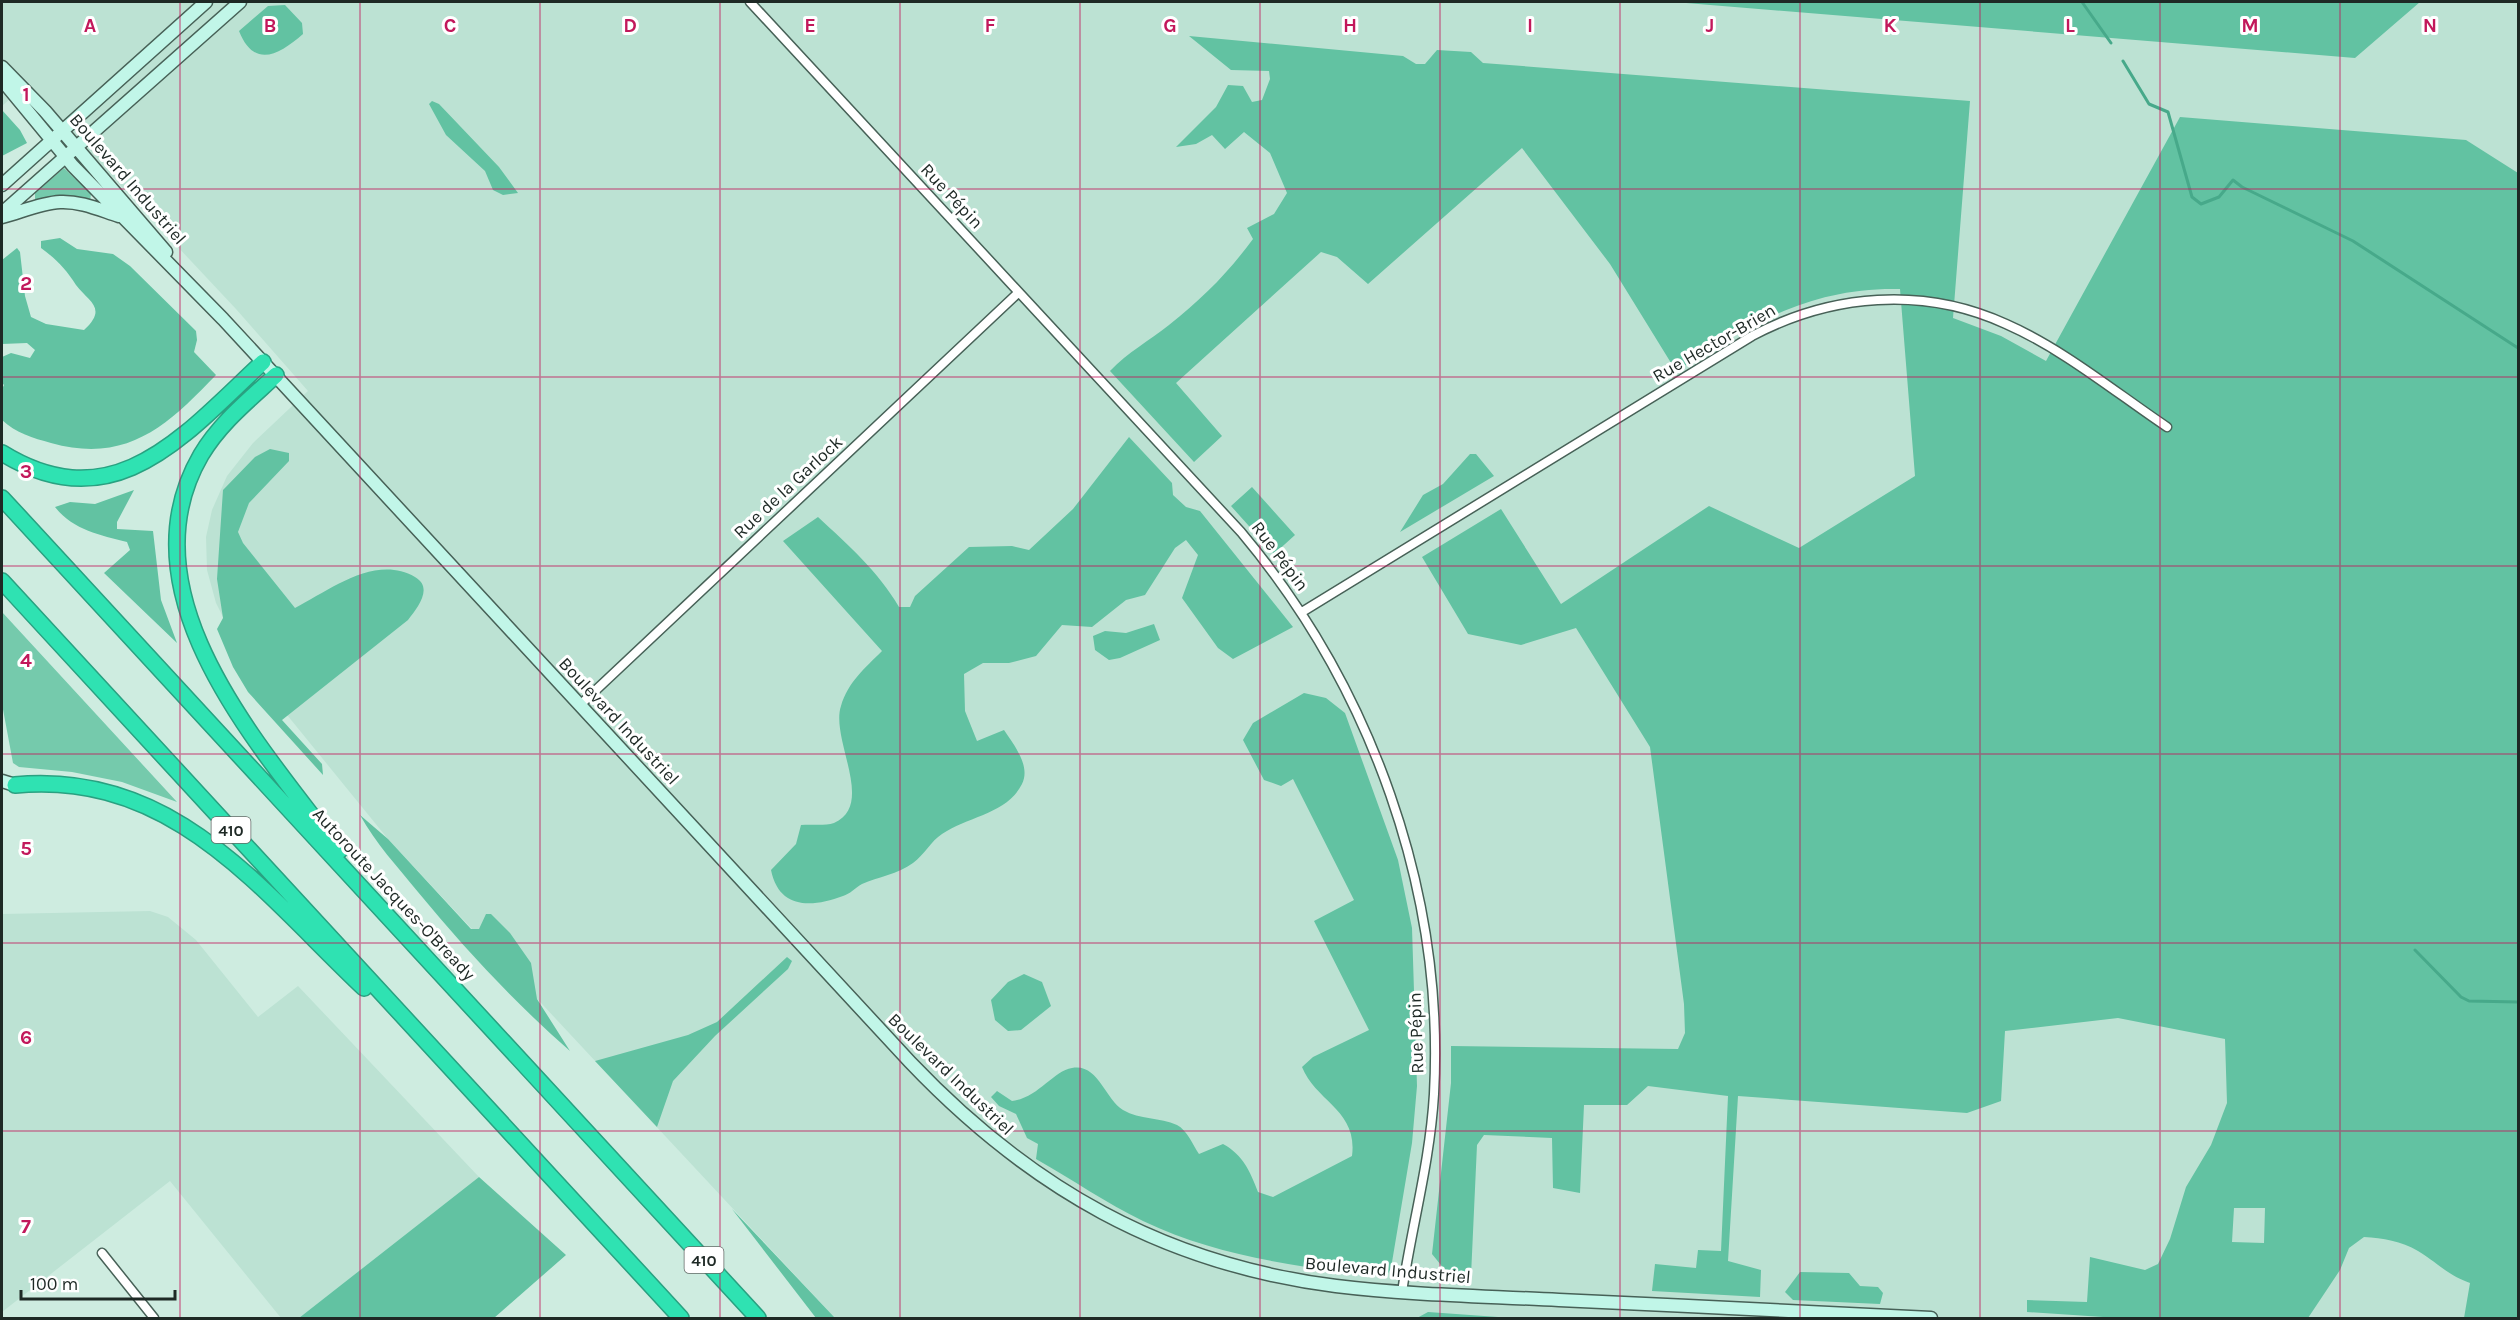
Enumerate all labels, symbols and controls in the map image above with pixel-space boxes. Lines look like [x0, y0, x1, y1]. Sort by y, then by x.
text: A [84, 14, 97, 37]
text: B [264, 14, 276, 37]
text: C [444, 14, 456, 37]
text: D [623, 14, 637, 37]
text: E [804, 14, 816, 37]
text: F [985, 14, 996, 37]
text: G [1163, 14, 1177, 37]
text: H [1343, 14, 1357, 37]
text: I [1527, 14, 1533, 37]
text: J [1706, 14, 1714, 37]
text: K [1883, 14, 1897, 37]
text: L [2065, 14, 2075, 37]
text: M [2241, 14, 2259, 37]
text: N [2423, 14, 2437, 37]
text: 1 [22, 83, 30, 106]
street label: Boulevard Industriel [65, 109, 191, 249]
street label: Rue Pépin [916, 159, 988, 233]
text: 2 [20, 272, 32, 295]
street label: Rue Hector-Brien [1649, 299, 1779, 387]
street label: Rue de la Garlock [729, 431, 847, 543]
text: 3 [20, 460, 32, 483]
street label: Rue Pépin [1247, 517, 1313, 595]
text: 4 [20, 649, 32, 672]
street label: Boulevard Industriel [554, 653, 684, 789]
street label: Autoroute Jacques-O'Bready [308, 803, 480, 985]
road number: 410 [212, 817, 250, 843]
text: 5 [20, 837, 32, 860]
street label: Rue Pépin [1404, 992, 1428, 1074]
street label: Boulevard Industriel [883, 1008, 1019, 1140]
text: 6 [20, 1026, 32, 1049]
text: 7 [21, 1215, 31, 1238]
road number: 410 [684, 1247, 724, 1273]
street label: Boulevard Industriel [1304, 1252, 1472, 1288]
scale bar [21, 1263, 176, 1301]
text: 100 m [30, 1273, 78, 1295]

